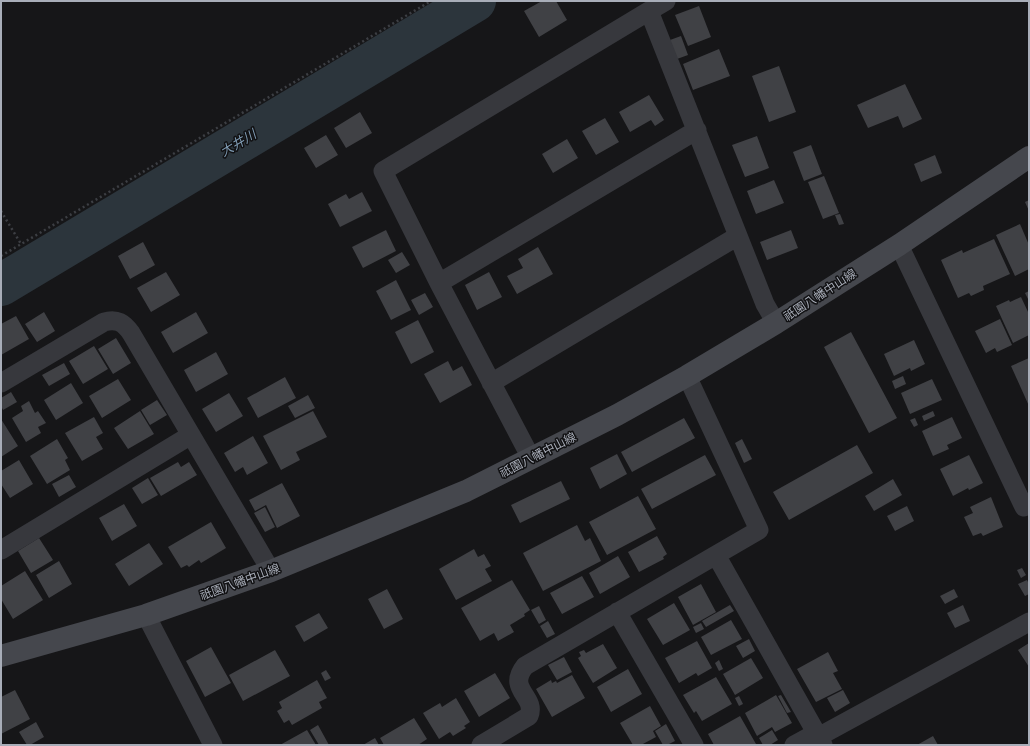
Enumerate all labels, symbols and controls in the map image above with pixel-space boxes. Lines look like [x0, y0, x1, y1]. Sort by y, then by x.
water label: 大井川 [217, 126, 260, 159]
street label: 祇園八幡中山線 [781, 266, 859, 324]
street label: 祇園八幡中山線 [497, 430, 579, 480]
street label: 祇園八幡中山線 [198, 561, 282, 603]

